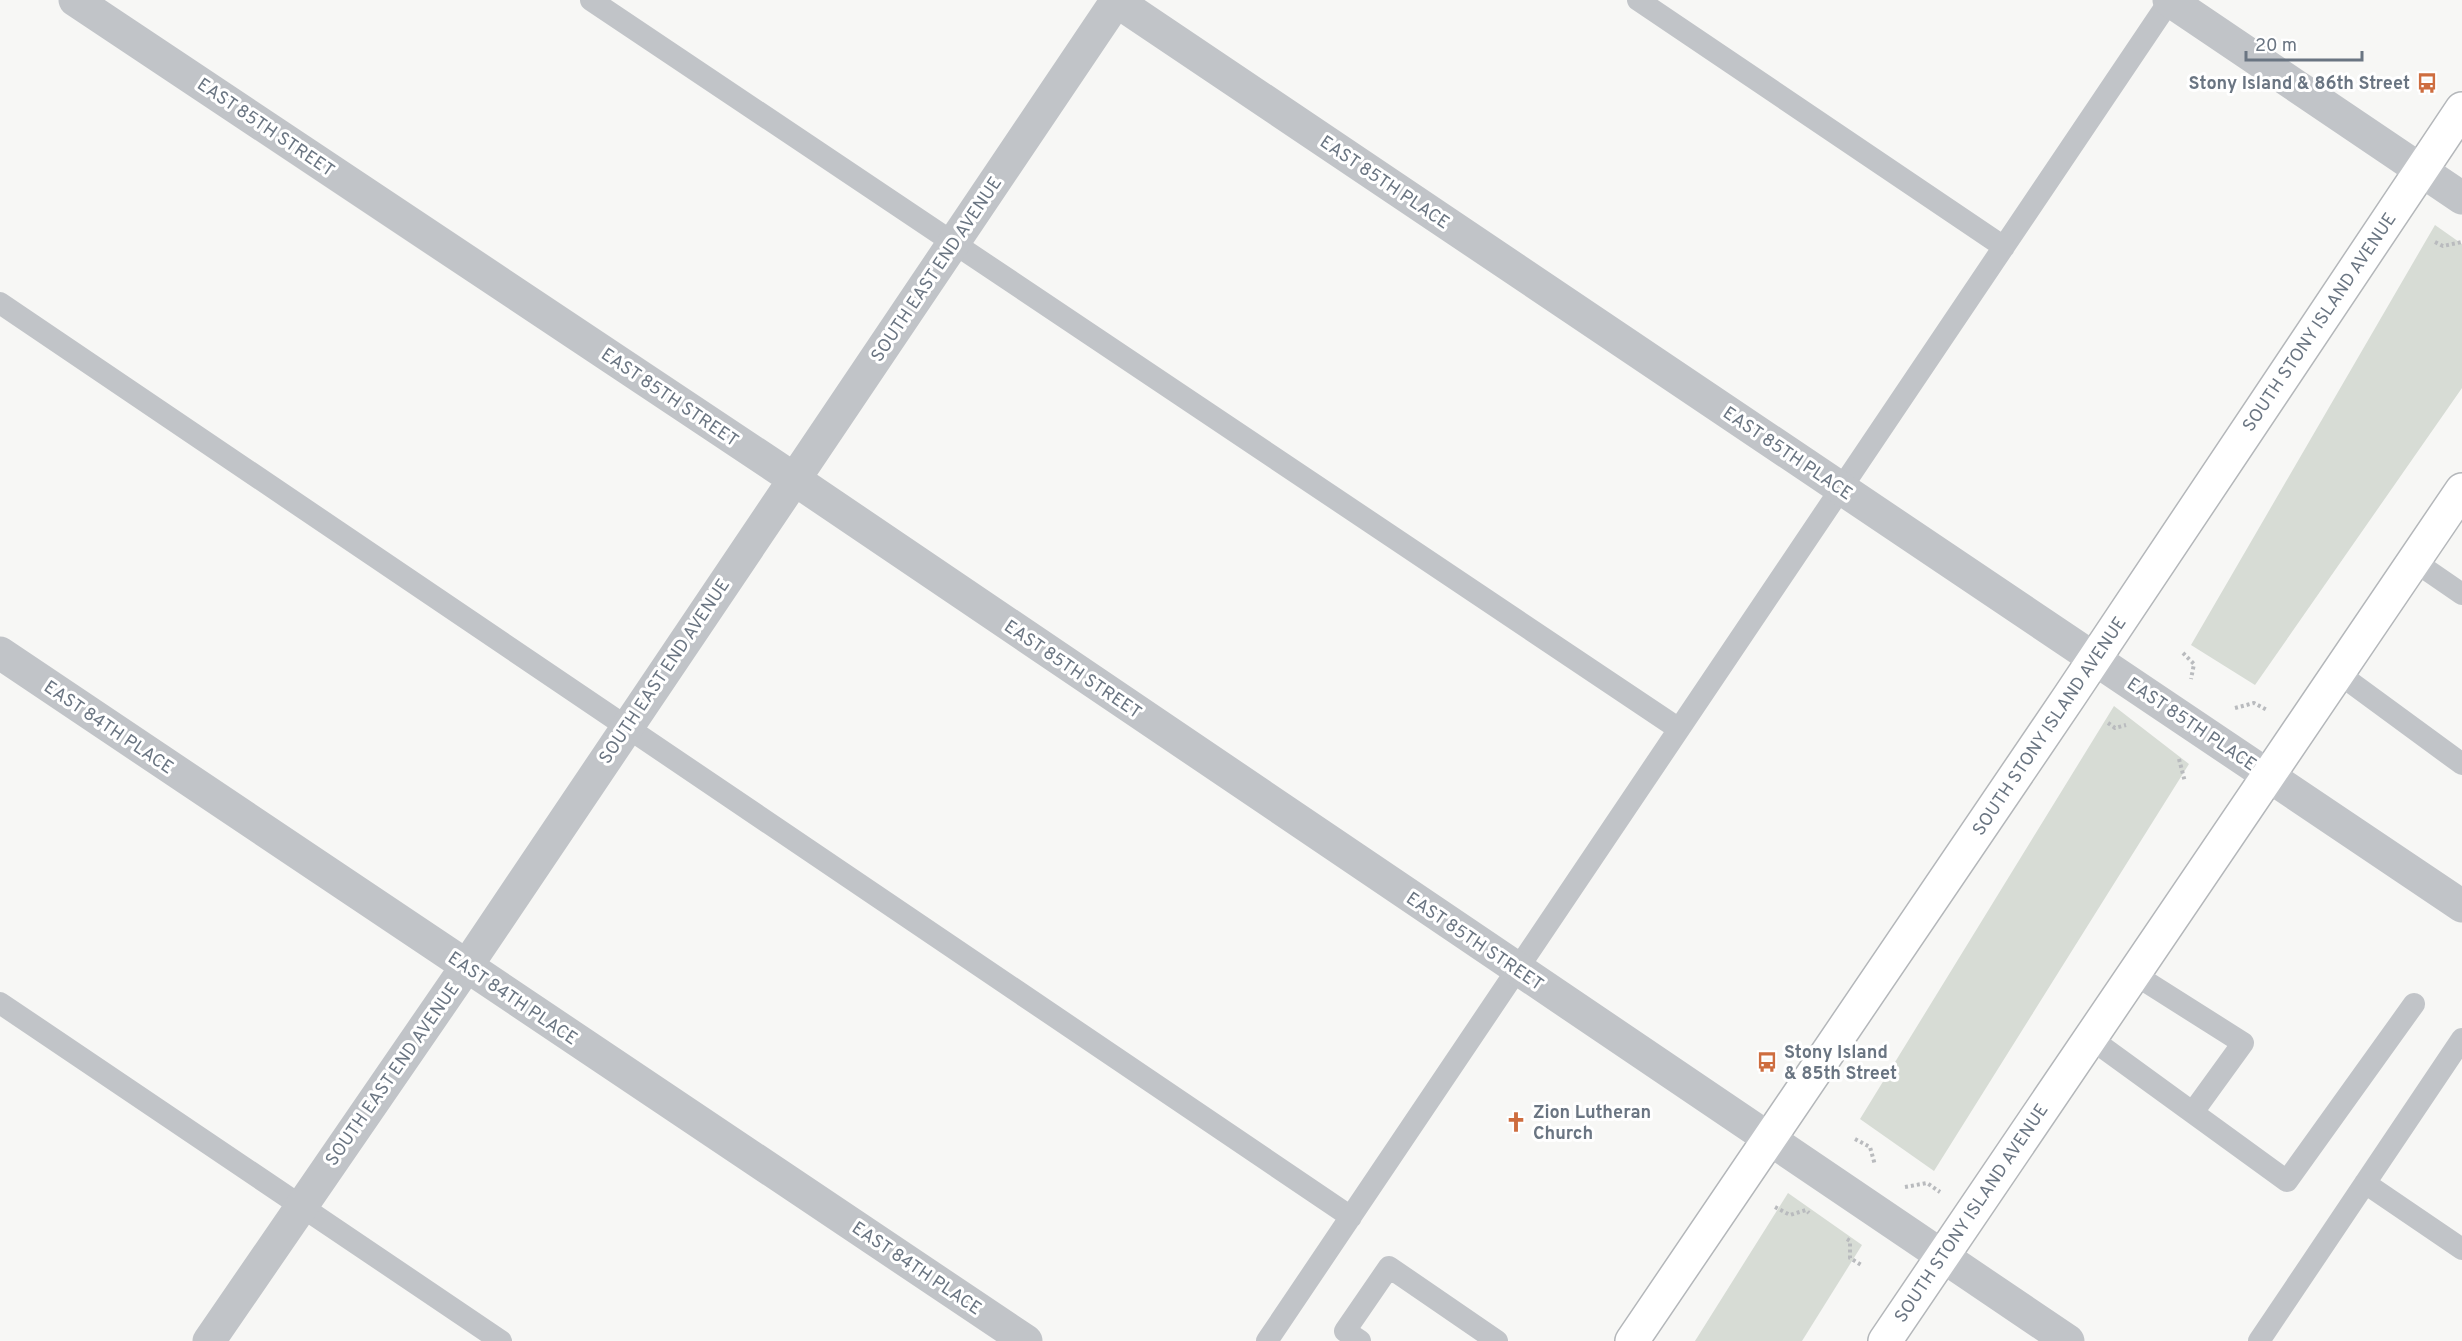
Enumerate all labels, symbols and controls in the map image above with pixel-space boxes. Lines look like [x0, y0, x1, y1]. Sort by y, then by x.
scale bar [2246, 24, 2362, 62]
text: 20 m [2255, 35, 2297, 58]
bus stop icon: Stony Island & 86th Street [2415, 71, 2439, 95]
place label: Stony Island & 86th Street [2189, 73, 2410, 96]
street label: EAST 85TH STREET [192, 74, 338, 183]
street label: EAST 85TH PLACE [1315, 131, 1453, 235]
street label: SOUTH EAST END AVENUE [867, 173, 1008, 367]
street label: SOUTH STONY ISLAND AVENUE [2238, 209, 2402, 437]
street label: EAST 85TH STREET [596, 344, 742, 453]
street label: EAST 85TH PLACE [1718, 402, 1856, 506]
street label: SOUTH EAST END AVENUE [595, 575, 736, 769]
street label: SOUTH STONY ISLAND AVENUE [1968, 613, 2132, 841]
street label: EAST 85TH STREET [999, 616, 1145, 725]
street label: EAST 85TH PLACE [2122, 673, 2260, 777]
street label: EAST 84TH PLACE [39, 676, 177, 780]
street label: EAST 85TH STREET [1401, 888, 1547, 997]
street label: EAST 84TH PLACE [443, 947, 581, 1051]
street label: SOUTH EAST END AVENUE [321, 979, 465, 1171]
place label: Stony Island & 85th Street [1784, 1042, 1897, 1086]
bus stop icon: Stony Island & 85th Street [1755, 1050, 1779, 1074]
street label: SOUTH STONY ISLAND AVENUE [1890, 1100, 2054, 1328]
place label: Zion Lutheran Church [1533, 1102, 1651, 1146]
church icon: Zion Lutheran Church [1504, 1110, 1528, 1134]
street label: EAST 84TH PLACE [847, 1217, 985, 1321]

